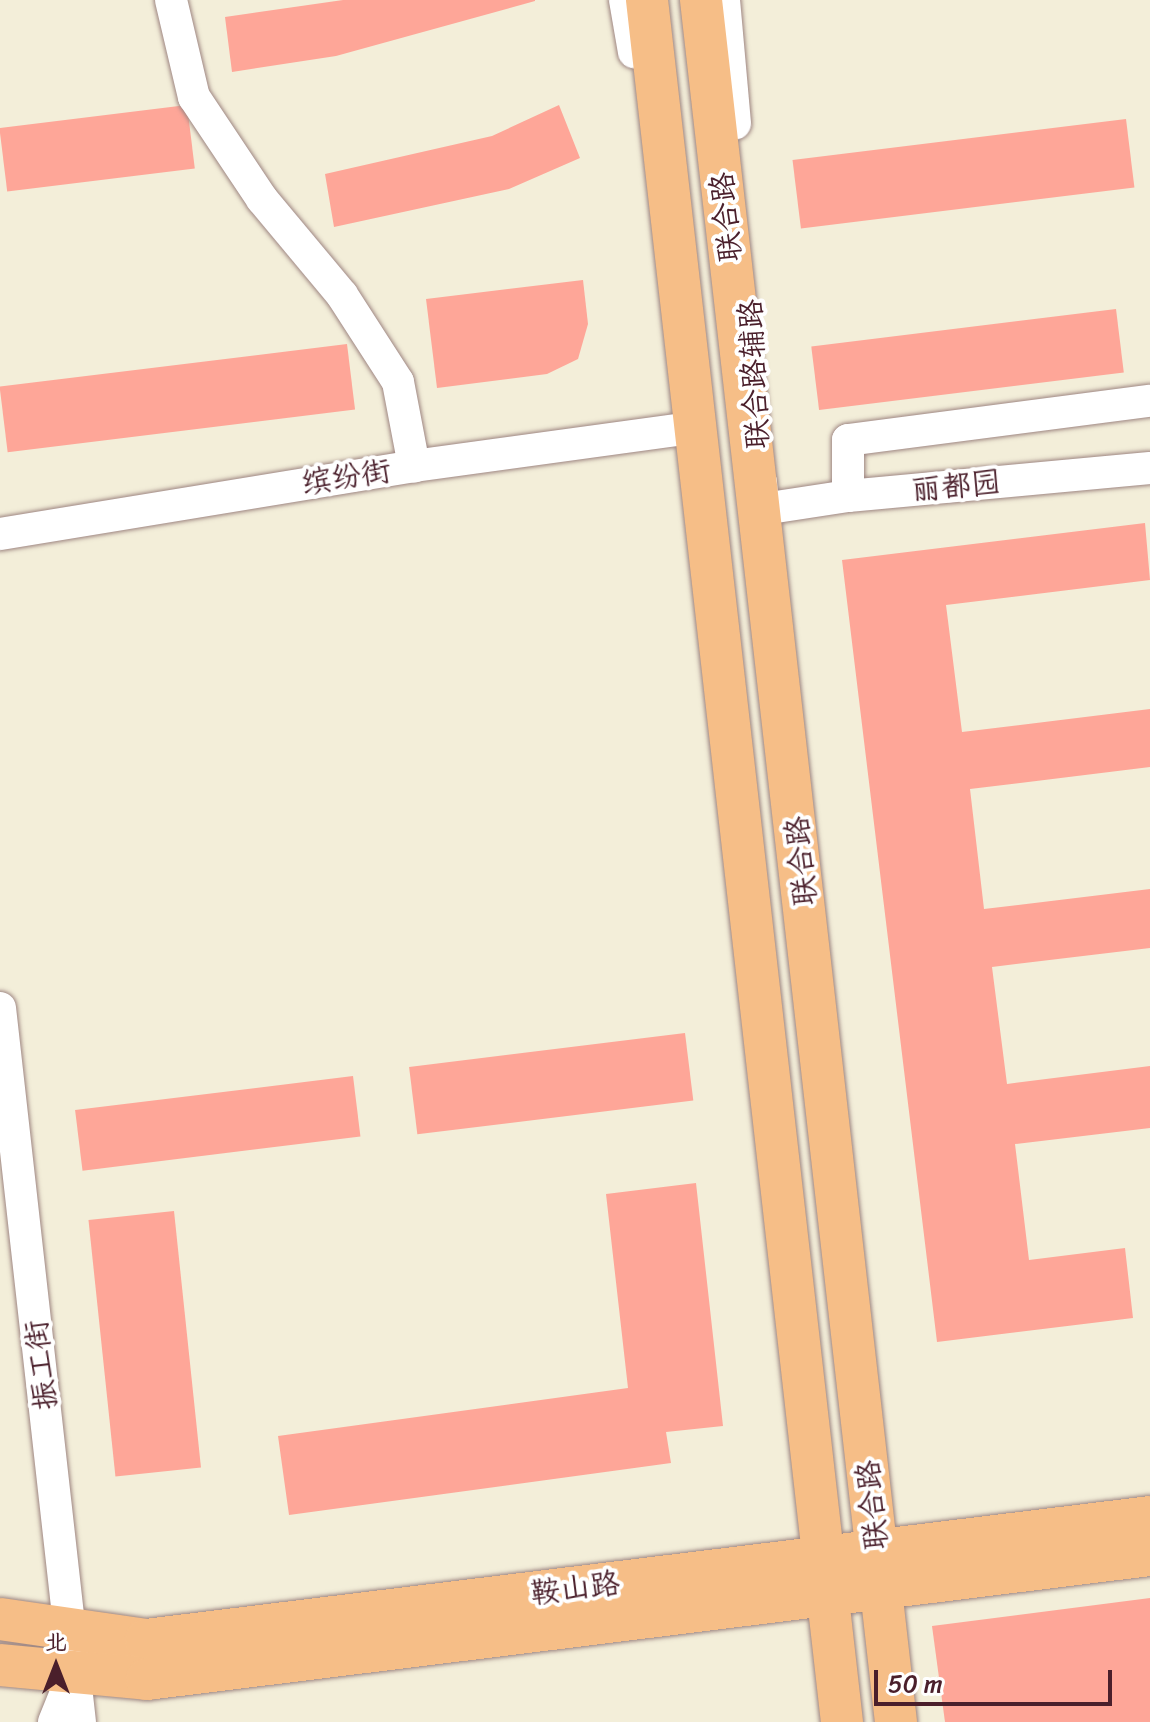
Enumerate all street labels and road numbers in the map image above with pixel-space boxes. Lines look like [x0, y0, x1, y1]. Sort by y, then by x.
street label: 联合路 [703, 170, 749, 264]
street label: 联合路辅路 [732, 298, 776, 450]
street label: 缤纷街 [299, 452, 393, 502]
street label: 丽都园 [910, 464, 1002, 508]
street label: 联合路 [778, 814, 824, 908]
street label: 振工街 [18, 1318, 64, 1412]
street label: 联合路 [849, 1458, 895, 1552]
street label: 鞍山路 [528, 1565, 622, 1611]

